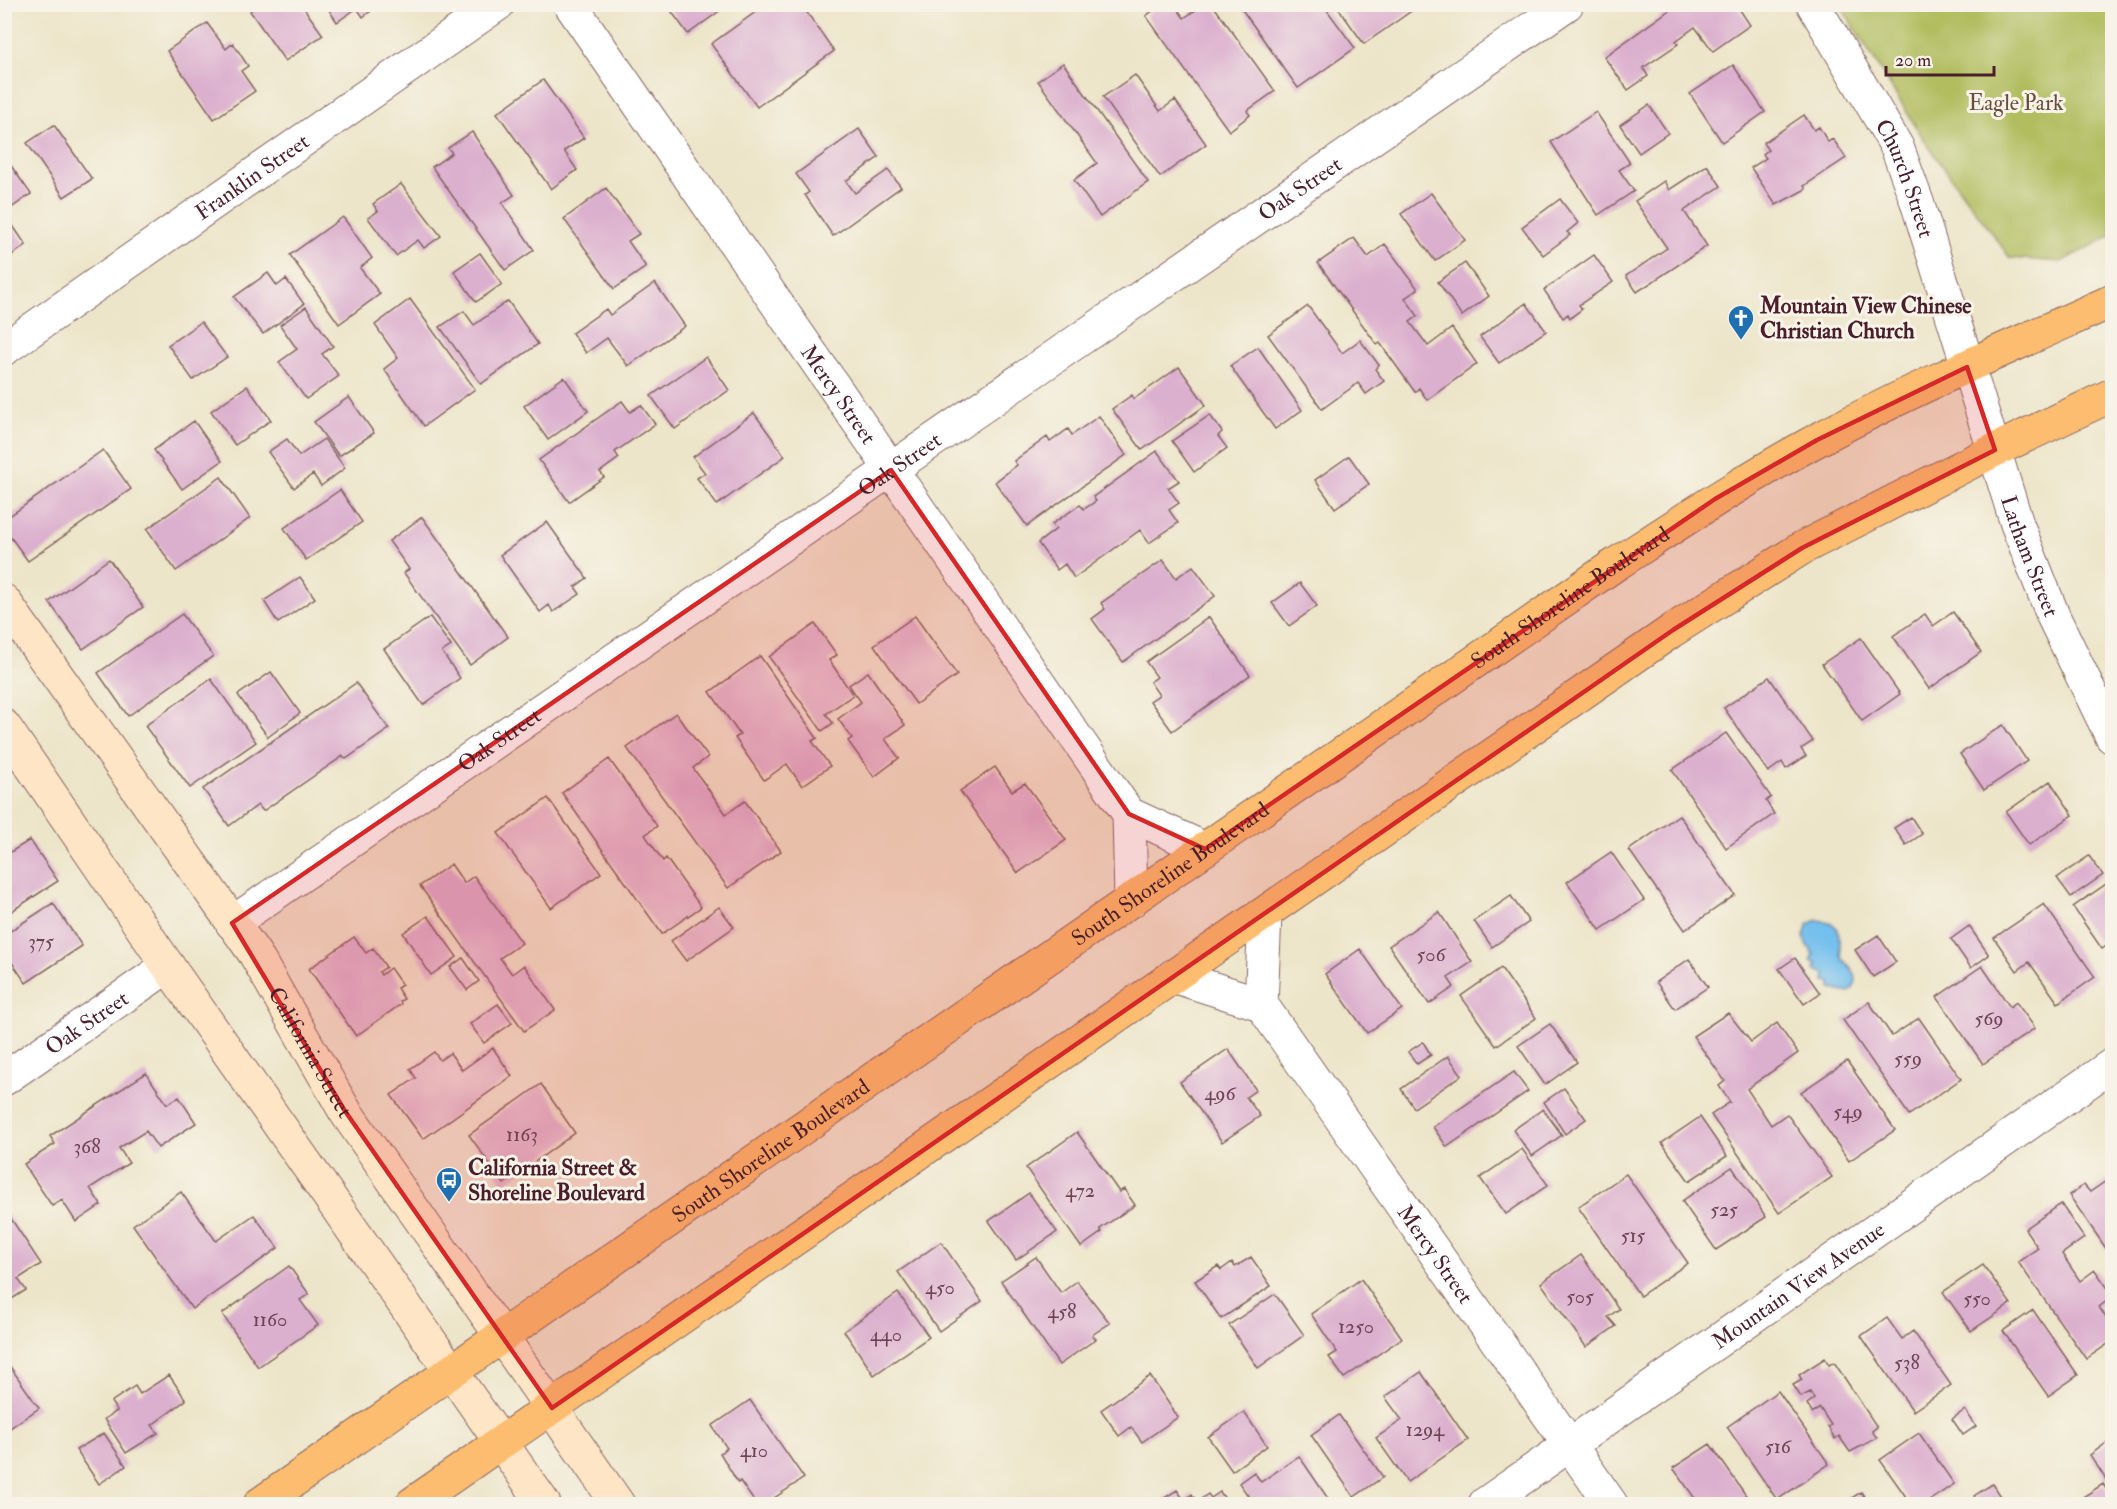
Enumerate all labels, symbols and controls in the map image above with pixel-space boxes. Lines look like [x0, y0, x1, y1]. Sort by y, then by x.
scale bar [1886, 39, 1994, 77]
text: 20 m [1895, 49, 1931, 72]
park label: Eagle Park [1968, 89, 2064, 117]
street label: Church Street [1869, 114, 1940, 241]
street label: Franklin Street [190, 127, 315, 226]
street label: Oak Street [1253, 150, 1347, 227]
place label: Mountain View Chinese Christian Church [1759, 292, 1972, 345]
church icon: Mountain View Chinese Christian Church [1726, 303, 1756, 341]
street label: Mercy Street [794, 340, 882, 450]
street label: Oak Street [853, 426, 947, 503]
street label: Latham Street [1994, 492, 2065, 621]
street label: South Shoreline Boulevard [1465, 520, 1675, 676]
street label: Oak Street [452, 702, 547, 779]
street label: South Shoreline Boulevard [1066, 796, 1275, 952]
house number: 375 [28, 929, 54, 954]
house number: 506 [1417, 942, 1446, 967]
street label: California Street [262, 982, 359, 1124]
street label: Oak Street [40, 985, 134, 1062]
house number: 569 [1974, 1006, 2004, 1031]
house number: 559 [1894, 1046, 1922, 1071]
street label: South Shoreline Boulevard [667, 1073, 875, 1229]
house number: 496 [1204, 1081, 1236, 1106]
house number: 549 [1833, 1099, 1863, 1124]
house number: 1163 [506, 1122, 538, 1147]
house number: 368 [73, 1134, 101, 1159]
place label: California Street & Shoreline Boulevard [468, 1154, 645, 1207]
bus stop icon: California Street & Shoreline Boulevard [434, 1165, 464, 1203]
house number: 472 [1065, 1178, 1095, 1203]
house number: 525 [1710, 1197, 1738, 1222]
street label: Mercy Street [1391, 1199, 1479, 1309]
street label: Mountain View Avenue [1707, 1216, 1890, 1356]
house number: 515 [1621, 1223, 1646, 1248]
house number: 450 [925, 1275, 955, 1300]
house number: 505 [1566, 1284, 1594, 1309]
house number: 550 [1963, 1286, 1991, 1311]
house number: 458 [1048, 1299, 1076, 1324]
house number: 1160 [253, 1307, 287, 1332]
house number: 1250 [1338, 1314, 1374, 1339]
house number: 440 [870, 1322, 902, 1347]
house number: 538 [1894, 1350, 1920, 1375]
house number: 1294 [1406, 1417, 1445, 1442]
house number: 516 [1765, 1434, 1792, 1459]
house number: 410 [740, 1438, 768, 1463]

